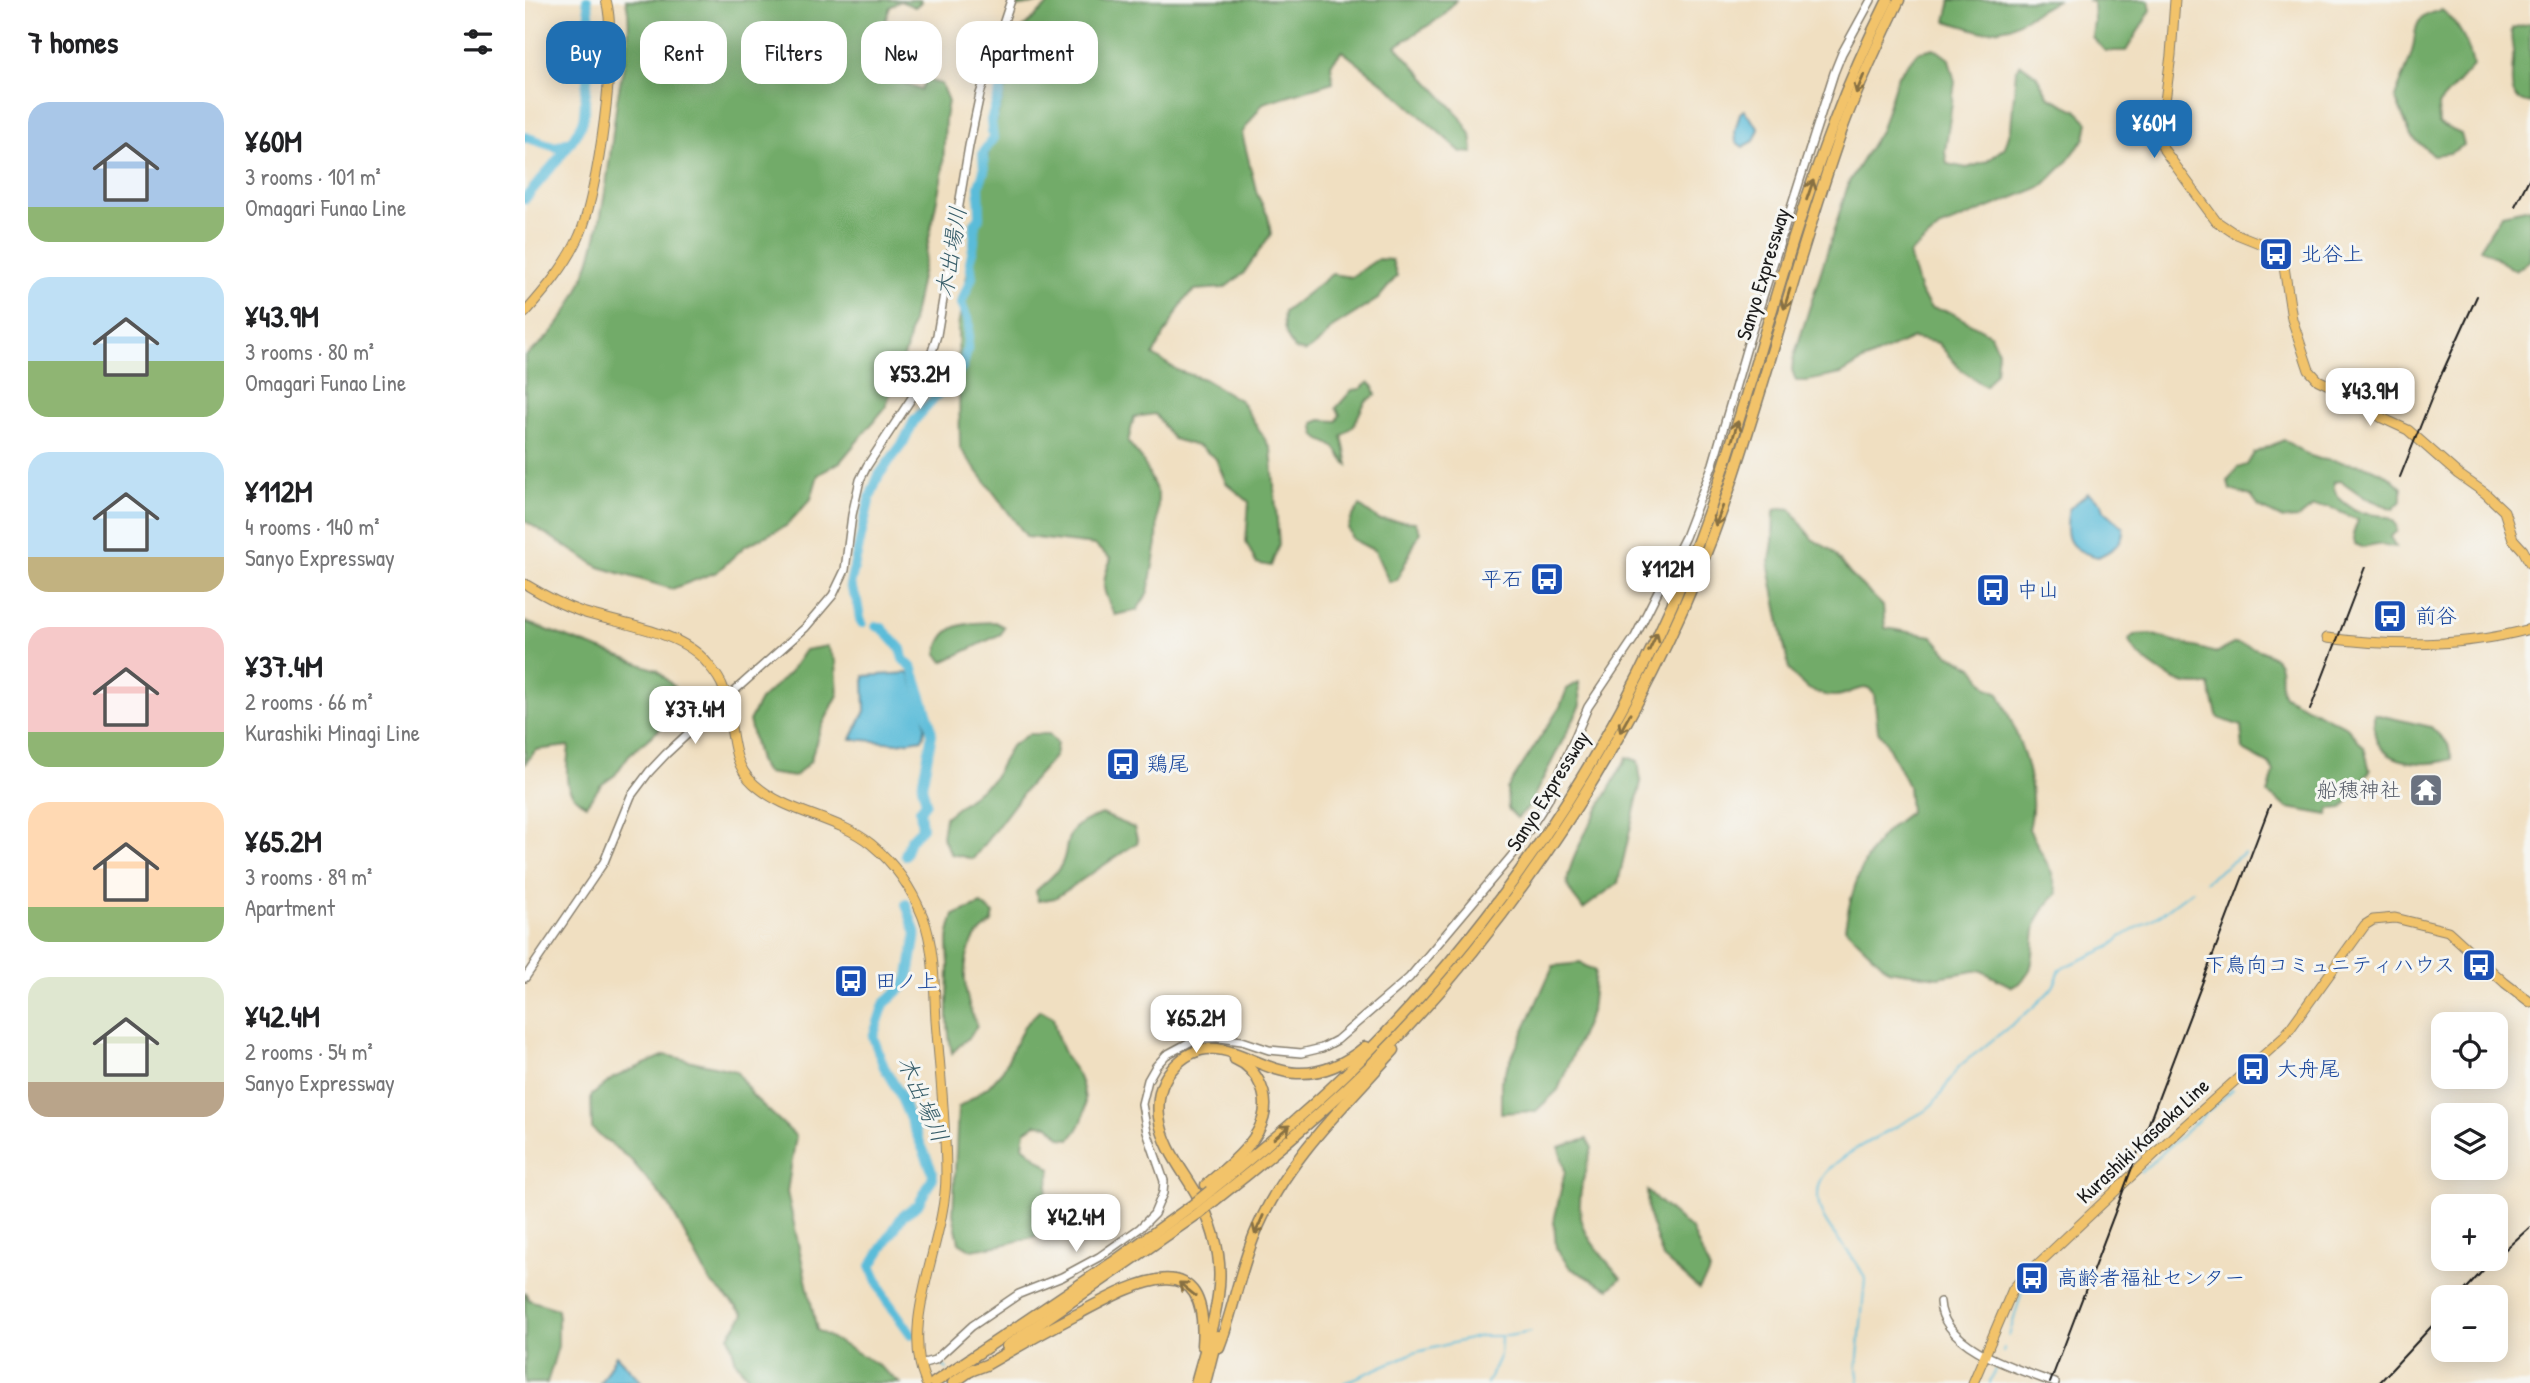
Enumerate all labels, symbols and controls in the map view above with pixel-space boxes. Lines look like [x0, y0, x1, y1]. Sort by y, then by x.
chip: Buy [546, 21, 626, 84]
chip: Rent [640, 21, 727, 84]
chip: Filters [741, 21, 847, 84]
chip: New [861, 21, 942, 84]
chip: Apartment [956, 21, 1098, 84]
text: 7 homes [28, 22, 118, 62]
icon: filters [459, 23, 497, 61]
one-way arrow [1853, 73, 1866, 94]
pin: ¥60M [2113, 100, 2195, 160]
text: ¥60M [2132, 107, 2176, 138]
text: ¥60M [245, 121, 302, 161]
icon: home [84, 130, 168, 214]
text: 3 rooms · 101 m² [245, 161, 381, 192]
one-way arrow [1804, 179, 1817, 201]
text: Omagari Funao Line [245, 192, 406, 223]
water label: 木出場川 [928, 204, 973, 300]
street label: Sanyo Expressway [1729, 204, 1796, 343]
bus stop icon: 北谷上 [2257, 235, 2295, 273]
place label: 北谷上 [2301, 239, 2364, 268]
one-way arrow [1780, 288, 1793, 310]
text: ¥43.9M [245, 296, 319, 336]
icon: home [84, 305, 168, 389]
text: 3 rooms · 80 m² [245, 336, 374, 367]
pin: ¥53.2M [863, 352, 977, 411]
text: ¥53.2M [890, 358, 950, 389]
text: Omagari Funao Line [245, 367, 406, 398]
pin: ¥43.9M [2313, 368, 2427, 428]
text: ¥43.9M [2342, 375, 2398, 406]
one-way arrow [1730, 420, 1743, 442]
text: ¥112M [245, 471, 313, 511]
icon: home [84, 480, 168, 564]
one-way arrow [1711, 505, 1724, 527]
text: 4 rooms · 140 m² [245, 511, 379, 542]
text: Sanyo Expressway [245, 542, 395, 573]
pin: ¥112M [1619, 546, 1717, 606]
text: ¥112M [1642, 553, 1694, 584]
bus stop icon: 平石 [1528, 560, 1566, 598]
place label: 平石 [1481, 564, 1523, 593]
bus stop icon: 中山 [1974, 571, 2012, 609]
place label: 中山 [2017, 575, 2059, 604]
bus stop icon: 前谷 [2371, 597, 2409, 635]
place label: 前谷 [2415, 601, 2457, 630]
one-way arrow [1647, 632, 1660, 654]
text: ¥37.4M [245, 646, 323, 686]
icon: home [84, 655, 168, 739]
text: 2 rooms · 66 m² [245, 686, 373, 717]
pin: ¥37.4M [638, 686, 752, 746]
text: ¥37.4M [665, 693, 725, 724]
one-way arrow [1618, 713, 1632, 733]
text: Kurashiki Minagi Line [245, 717, 420, 748]
street label: Sanyo Expressway [1499, 725, 1596, 856]
bus stop icon: 鶏尾 [1104, 745, 1142, 783]
place label: 鶏尾 [1147, 749, 1189, 778]
temple icon: 船穂神社 [2407, 771, 2445, 809]
place label: 船穂神社 [2317, 775, 2401, 804]
text: ¥65.2M [245, 821, 322, 861]
icon: home [84, 830, 168, 914]
text: 3 rooms · 89 m² [245, 861, 372, 892]
text: Apartment [245, 892, 335, 923]
bus stop icon: 下鳥向コミュニティハウス [2460, 946, 2498, 984]
place label: 下鳥向コミュニティハウス [2204, 950, 2455, 979]
bus stop icon: 田ノ上 [832, 962, 870, 1000]
place label: 田ノ上 [875, 966, 938, 995]
text: ¥42.4M [245, 996, 320, 1036]
pin: ¥65.2M [1139, 996, 1253, 1055]
text: ¥65.2M [1167, 1002, 1225, 1033]
icon: home [84, 1005, 168, 1089]
map controls [2431, 1012, 2508, 1362]
button: locate [2431, 1012, 2508, 1089]
text: 2 rooms · 54 m² [245, 1036, 373, 1067]
water label: 木出場川 [891, 1050, 956, 1147]
bus stop icon: 大舟尾 [2234, 1050, 2272, 1088]
place label: 大舟尾 [2277, 1054, 2340, 1083]
text: Sanyo Expressway [245, 1067, 395, 1098]
street label: Kurashiki Kasaoka Line [2070, 1071, 2215, 1210]
button: layers [2431, 1103, 2508, 1180]
one-way arrow [1272, 1124, 1290, 1140]
pin: ¥42.4M [1019, 1194, 1133, 1254]
button: + [2431, 1194, 2508, 1271]
text: ¥42.4M [1047, 1201, 1105, 1232]
one-way arrow [1252, 1214, 1265, 1235]
bus stop icon: 高齢者福祉センター [2013, 1259, 2051, 1297]
place label: 高齢者福祉センター [2057, 1263, 2245, 1292]
one-way arrow [1178, 1282, 1196, 1298]
button: − [2431, 1285, 2508, 1362]

